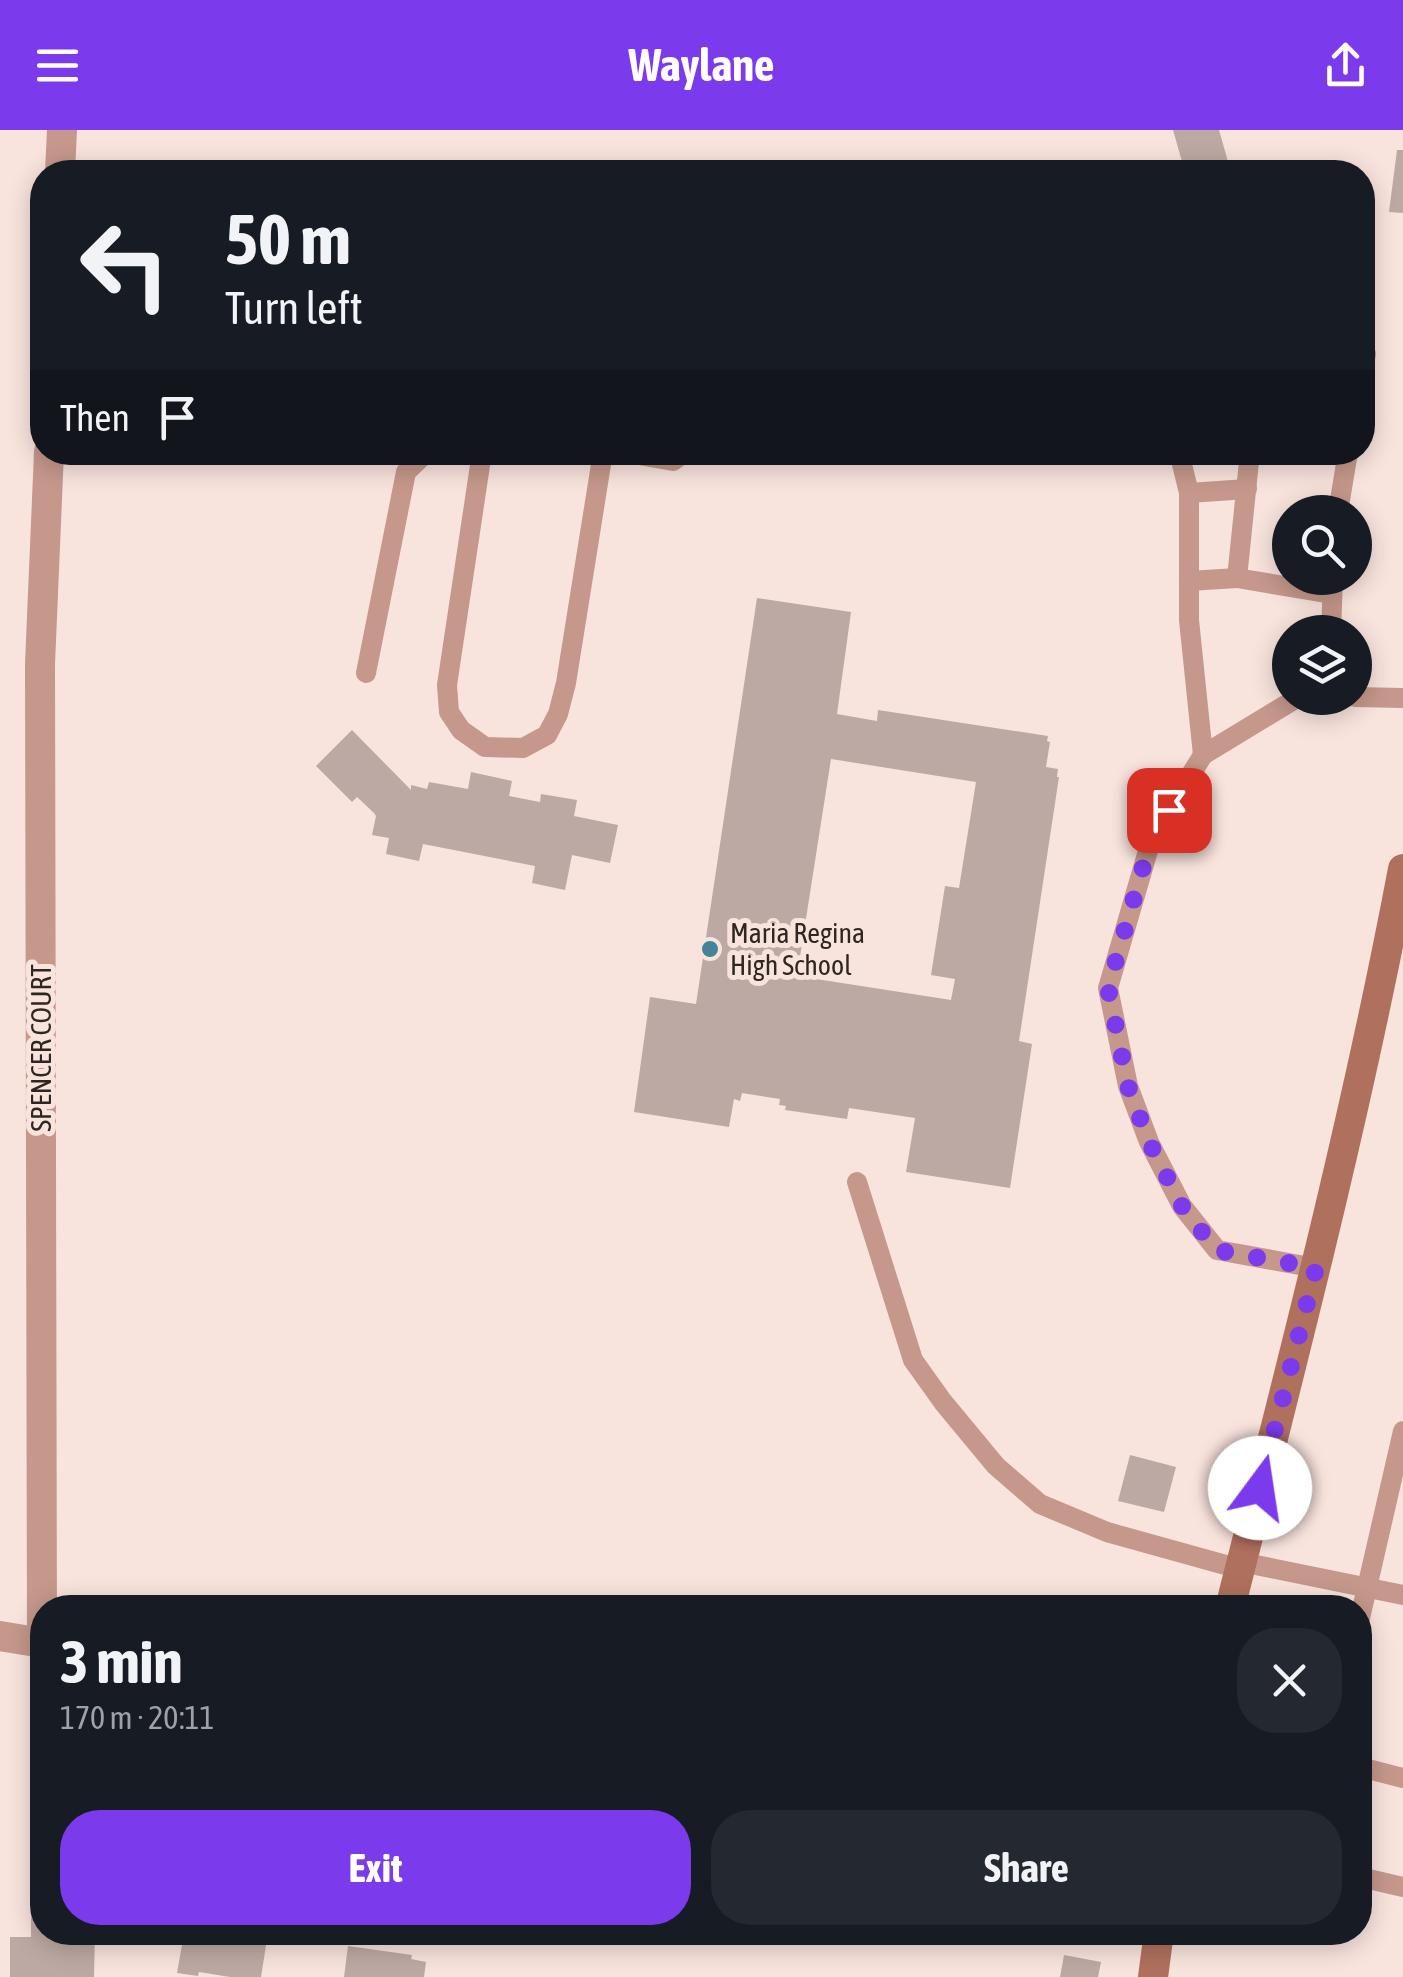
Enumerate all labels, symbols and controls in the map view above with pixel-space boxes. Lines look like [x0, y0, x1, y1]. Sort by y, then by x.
icon: menu [30, 38, 85, 93]
icon: share [1318, 38, 1373, 93]
text: Waylane [629, 39, 774, 91]
text: 50 m [225, 199, 351, 279]
icon: left [60, 200, 190, 330]
text: Turn left [225, 282, 363, 334]
icon: arrive [150, 390, 205, 445]
text: Then [60, 396, 130, 439]
map controls [1272, 495, 1372, 715]
button: search [1272, 495, 1372, 595]
button: layers [1272, 615, 1372, 715]
pin [1127, 768, 1212, 853]
icon: arrive [1142, 783, 1197, 838]
place label: Maria Regina High School [730, 917, 865, 981]
marker: Maria Regina High School [699, 938, 721, 960]
street label: SPENCER COURT [25, 964, 57, 1132]
position arrow [1208, 1436, 1312, 1540]
text: 3 min [60, 1627, 183, 1696]
button: close [1237, 1628, 1342, 1733]
text: 170 m · 20:11 [60, 1699, 215, 1736]
button: Exit [60, 1810, 691, 1925]
button: Share [711, 1810, 1342, 1925]

